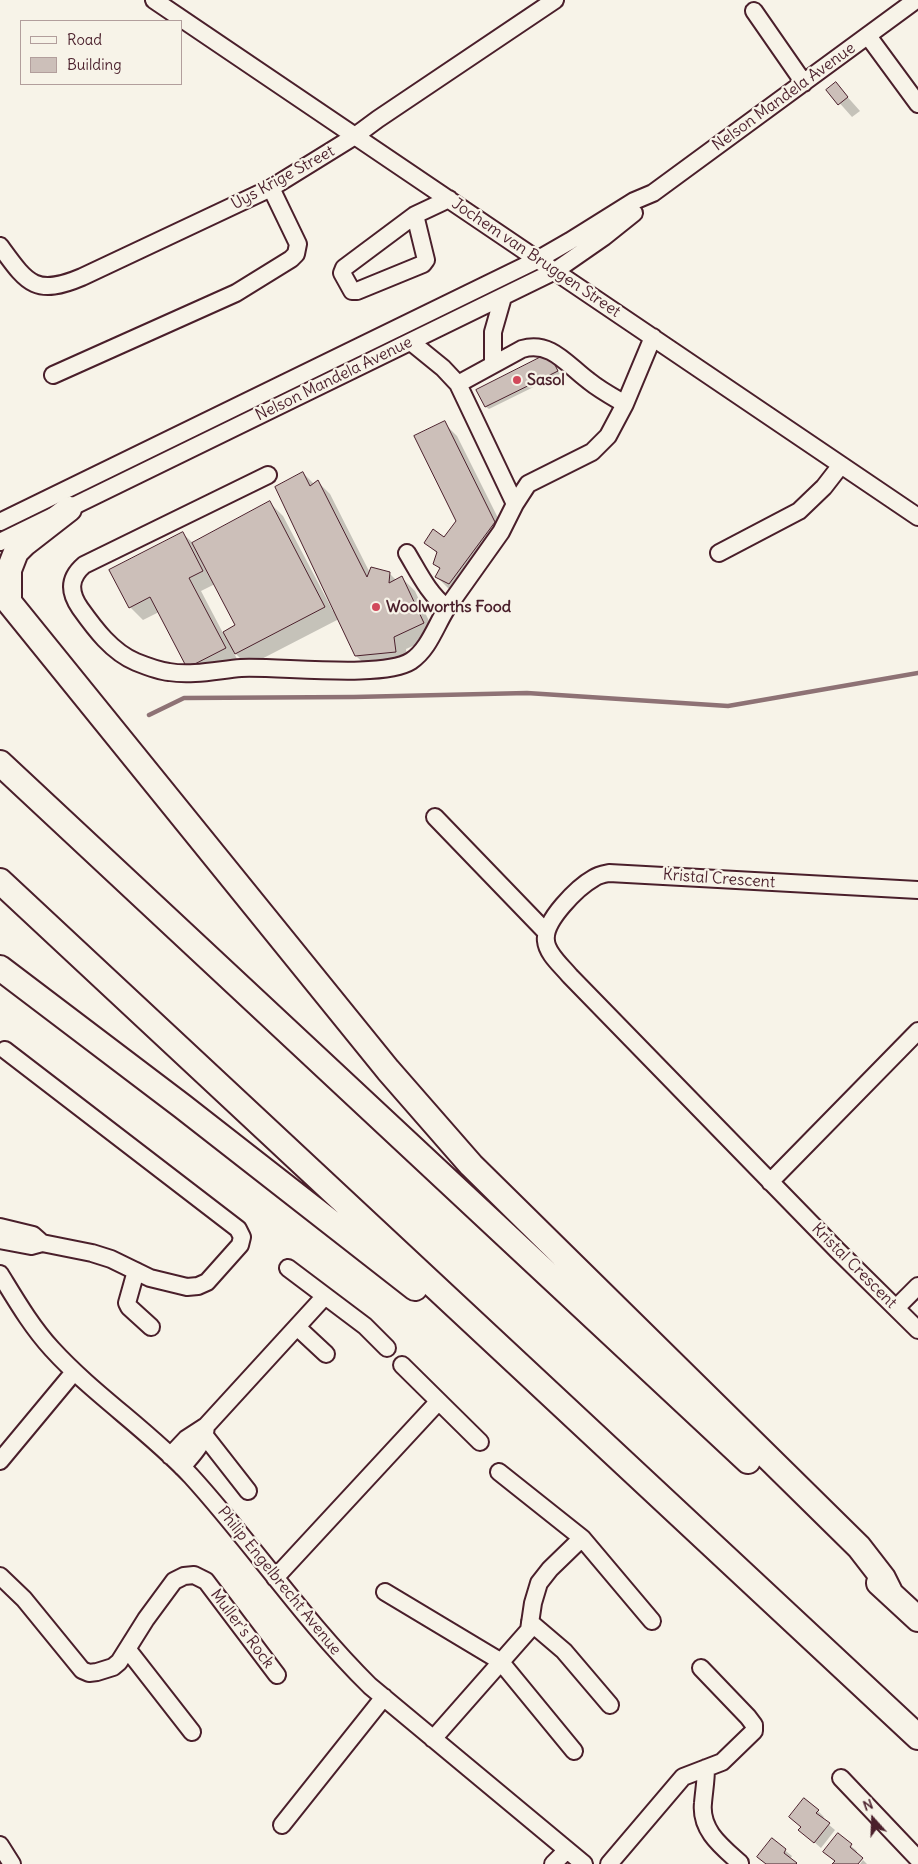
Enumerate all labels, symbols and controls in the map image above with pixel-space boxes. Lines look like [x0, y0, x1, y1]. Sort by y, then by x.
legend [20, 20, 182, 85]
text: Road [67, 30, 102, 49]
street label: Nelson Mandela Avenue [709, 39, 859, 155]
text: Building [67, 55, 122, 74]
street label: Uys Krige Street [228, 142, 338, 214]
street label: Jochem van Bruggen Street [448, 194, 624, 322]
street label: Nelson Mandela Avenue [253, 333, 415, 425]
place label: Sasol [527, 370, 565, 390]
marker: Sasol [511, 374, 523, 386]
place label: Woolworths Food [386, 597, 511, 617]
marker: Woolworths Food [370, 601, 382, 613]
street label: Kristal Crescent [662, 865, 776, 893]
street label: Kristal Crescent [807, 1219, 901, 1313]
street label: Philip Engelbrecht Avenue [213, 1503, 345, 1659]
street label: Muller's Rock [206, 1586, 278, 1672]
north arrow [848, 1794, 898, 1844]
text: N [860, 1795, 875, 1815]

